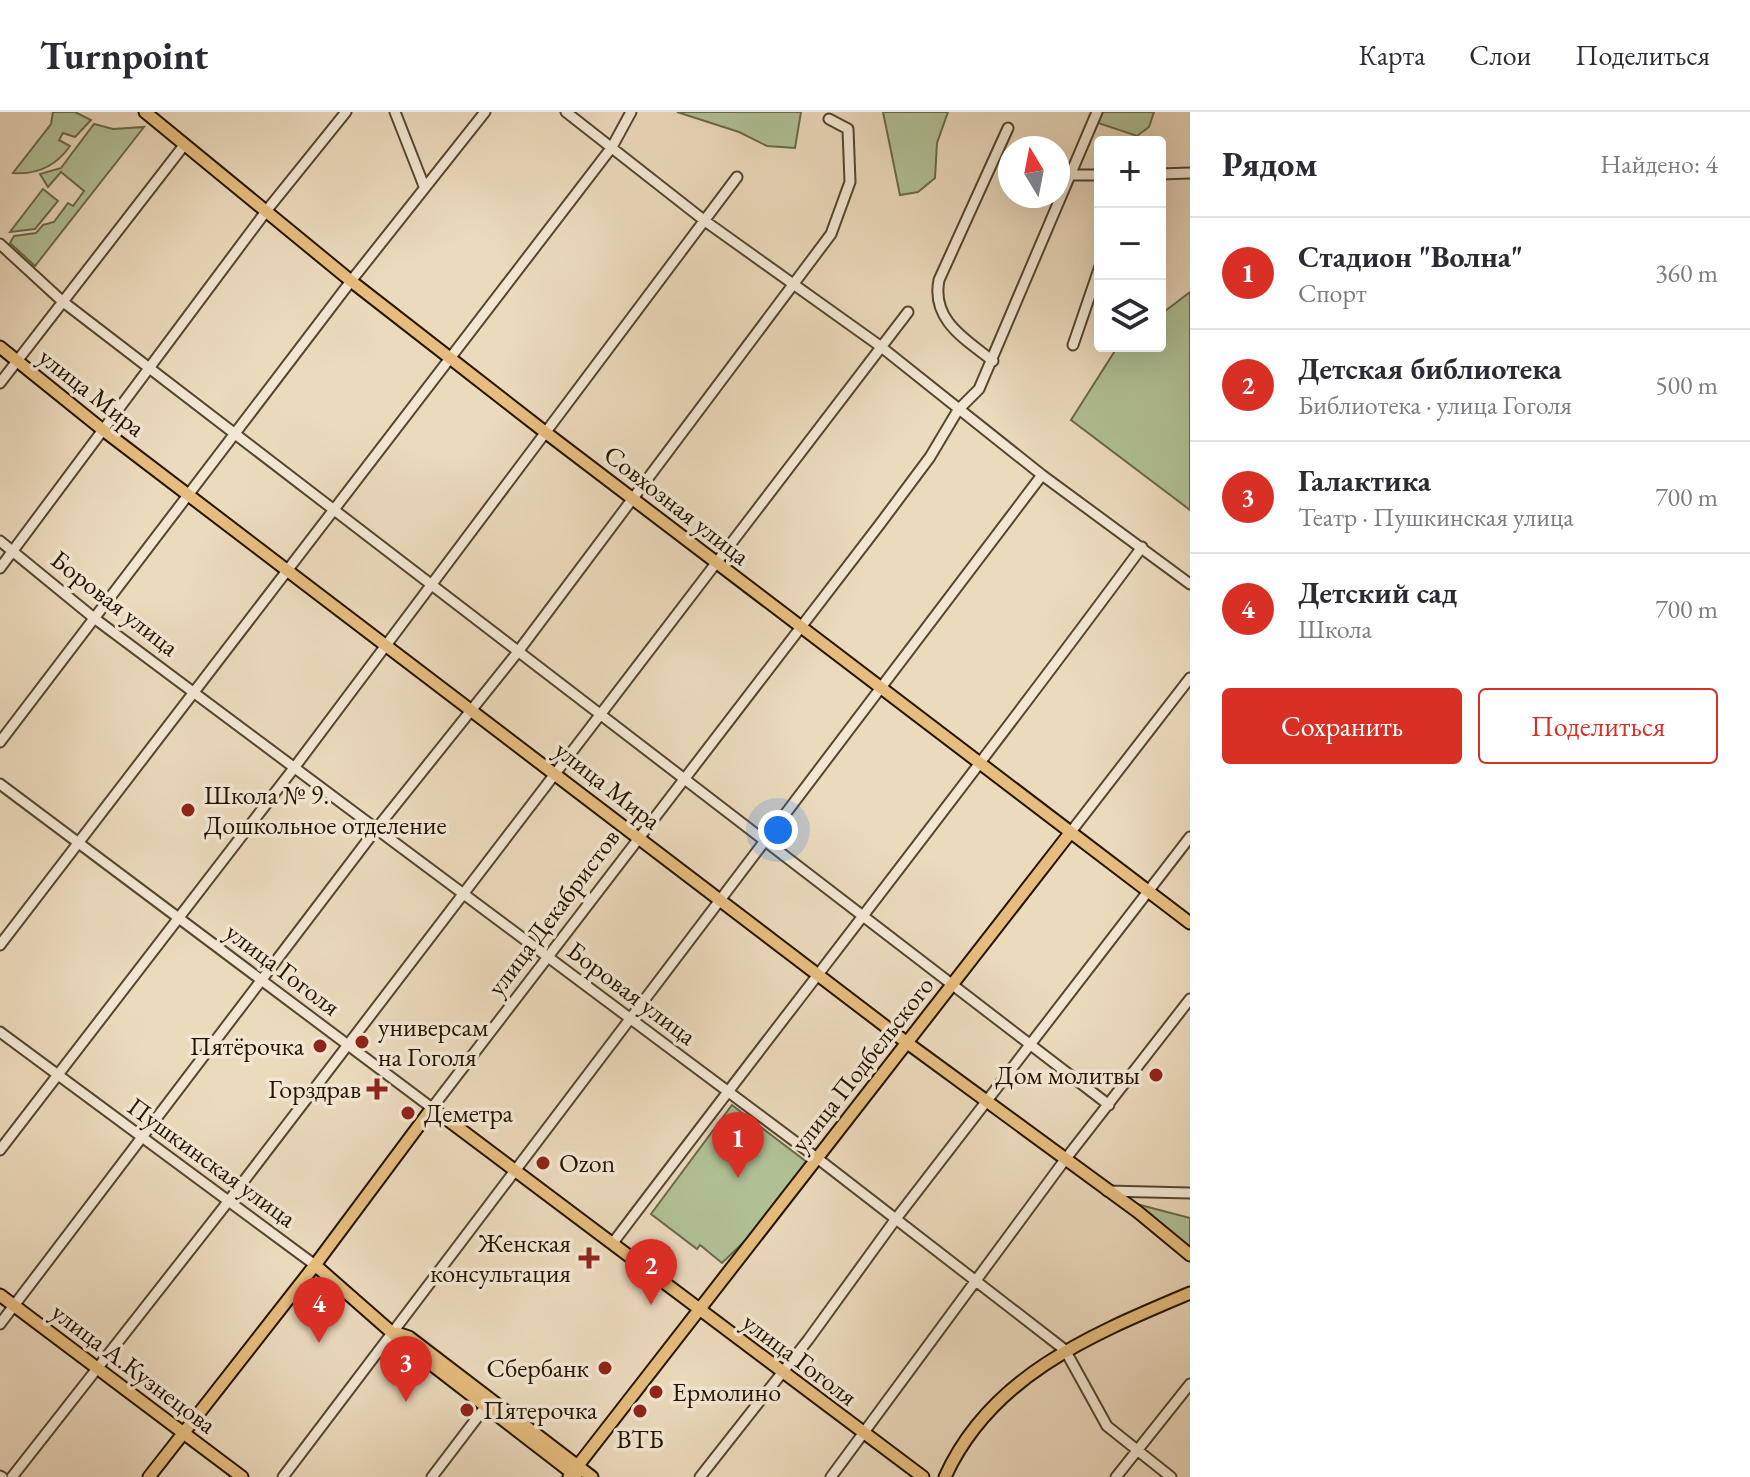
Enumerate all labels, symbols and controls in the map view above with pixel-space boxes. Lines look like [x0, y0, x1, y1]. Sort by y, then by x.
text: Turnpoint [40, 31, 208, 80]
text: Карта [1358, 37, 1425, 73]
text: Слои [1469, 37, 1531, 73]
text: Поделиться [1575, 37, 1710, 73]
north arrow [998, 136, 1070, 208]
map controls [1094, 136, 1166, 352]
button: + [1094, 136, 1166, 208]
text: Рядом [1222, 142, 1317, 186]
text: Найдено: 4 [1600, 147, 1718, 181]
button: − [1094, 208, 1166, 280]
text: Стадион "Волна" [1298, 237, 1523, 276]
text: 1 [1241, 256, 1255, 290]
text: 360 m [1655, 256, 1718, 290]
text: Спорт [1298, 276, 1367, 310]
button: layers [1094, 280, 1166, 352]
street label: улица Мира [32, 340, 153, 445]
text: Детская библиотека [1298, 349, 1562, 388]
text: 2 [1241, 368, 1255, 402]
text: 500 m [1655, 368, 1718, 402]
text: Библиотека · улица Гоголя [1298, 388, 1572, 422]
street label: Совхозная улица [597, 437, 757, 573]
text: Галактика [1298, 461, 1431, 500]
text: 3 [1241, 480, 1255, 514]
text: 700 m [1655, 480, 1718, 514]
text: Театр · Пушкинская улица [1298, 500, 1574, 534]
street label: Боровая улица [44, 542, 186, 664]
text: Детский сад [1298, 573, 1458, 612]
text: 4 [1241, 592, 1255, 626]
text: 700 m [1655, 592, 1718, 626]
text: Школа [1298, 612, 1372, 646]
button: Сохранить [1222, 688, 1462, 764]
button: Поделиться [1478, 688, 1718, 764]
street label: улица Мира [548, 733, 669, 838]
place label: Школа № 9. Дошкольное отделение [204, 778, 447, 842]
marker: Школа № 9. Дошкольное отделение [179, 801, 197, 819]
your location [758, 810, 798, 850]
street label: улица Декабристов [479, 821, 627, 1003]
street label: улица Гоголя [219, 915, 347, 1023]
street label: Боровая улица [560, 933, 704, 1053]
street label: улица Подбельского [783, 969, 941, 1159]
place label: универсам на Гоголя [378, 1010, 488, 1074]
place label: Пятёрочка [190, 1029, 305, 1063]
marker: универсам на Гоголя [353, 1033, 371, 1051]
marker: Пятёрочка [311, 1037, 329, 1055]
place label: Дом молитвы [995, 1058, 1140, 1092]
marker: Дом молитвы [1147, 1066, 1165, 1084]
place label: Горздрав [268, 1072, 361, 1106]
marker: Горздрав [368, 1080, 386, 1098]
street label: Пушкинская улица [121, 1089, 304, 1235]
place label: Деметра [424, 1096, 513, 1130]
marker: Деметра [399, 1104, 417, 1122]
pin: 1 [712, 1112, 764, 1178]
place label: Ozon [559, 1146, 616, 1180]
marker: Ozon [534, 1154, 552, 1172]
place label: Женская консультация [430, 1226, 571, 1290]
pin: 2 [625, 1239, 677, 1305]
marker: Женская консультация [578, 1247, 600, 1269]
pin: 4 [293, 1277, 345, 1343]
street label: улица А.Кузнецова [45, 1295, 224, 1442]
street label: улица Гоголя [736, 1305, 864, 1413]
pin: 3 [380, 1336, 432, 1402]
place label: Сбербанк [486, 1351, 590, 1385]
marker: Сбербанк [596, 1359, 614, 1377]
place label: Ермолино [672, 1375, 781, 1409]
marker: Ермолино [647, 1383, 665, 1401]
place label: Пятерочка [483, 1393, 598, 1427]
marker: Пятерочка [458, 1401, 476, 1419]
marker: ВТБ [631, 1402, 649, 1420]
place label: ВТБ [616, 1422, 664, 1456]

